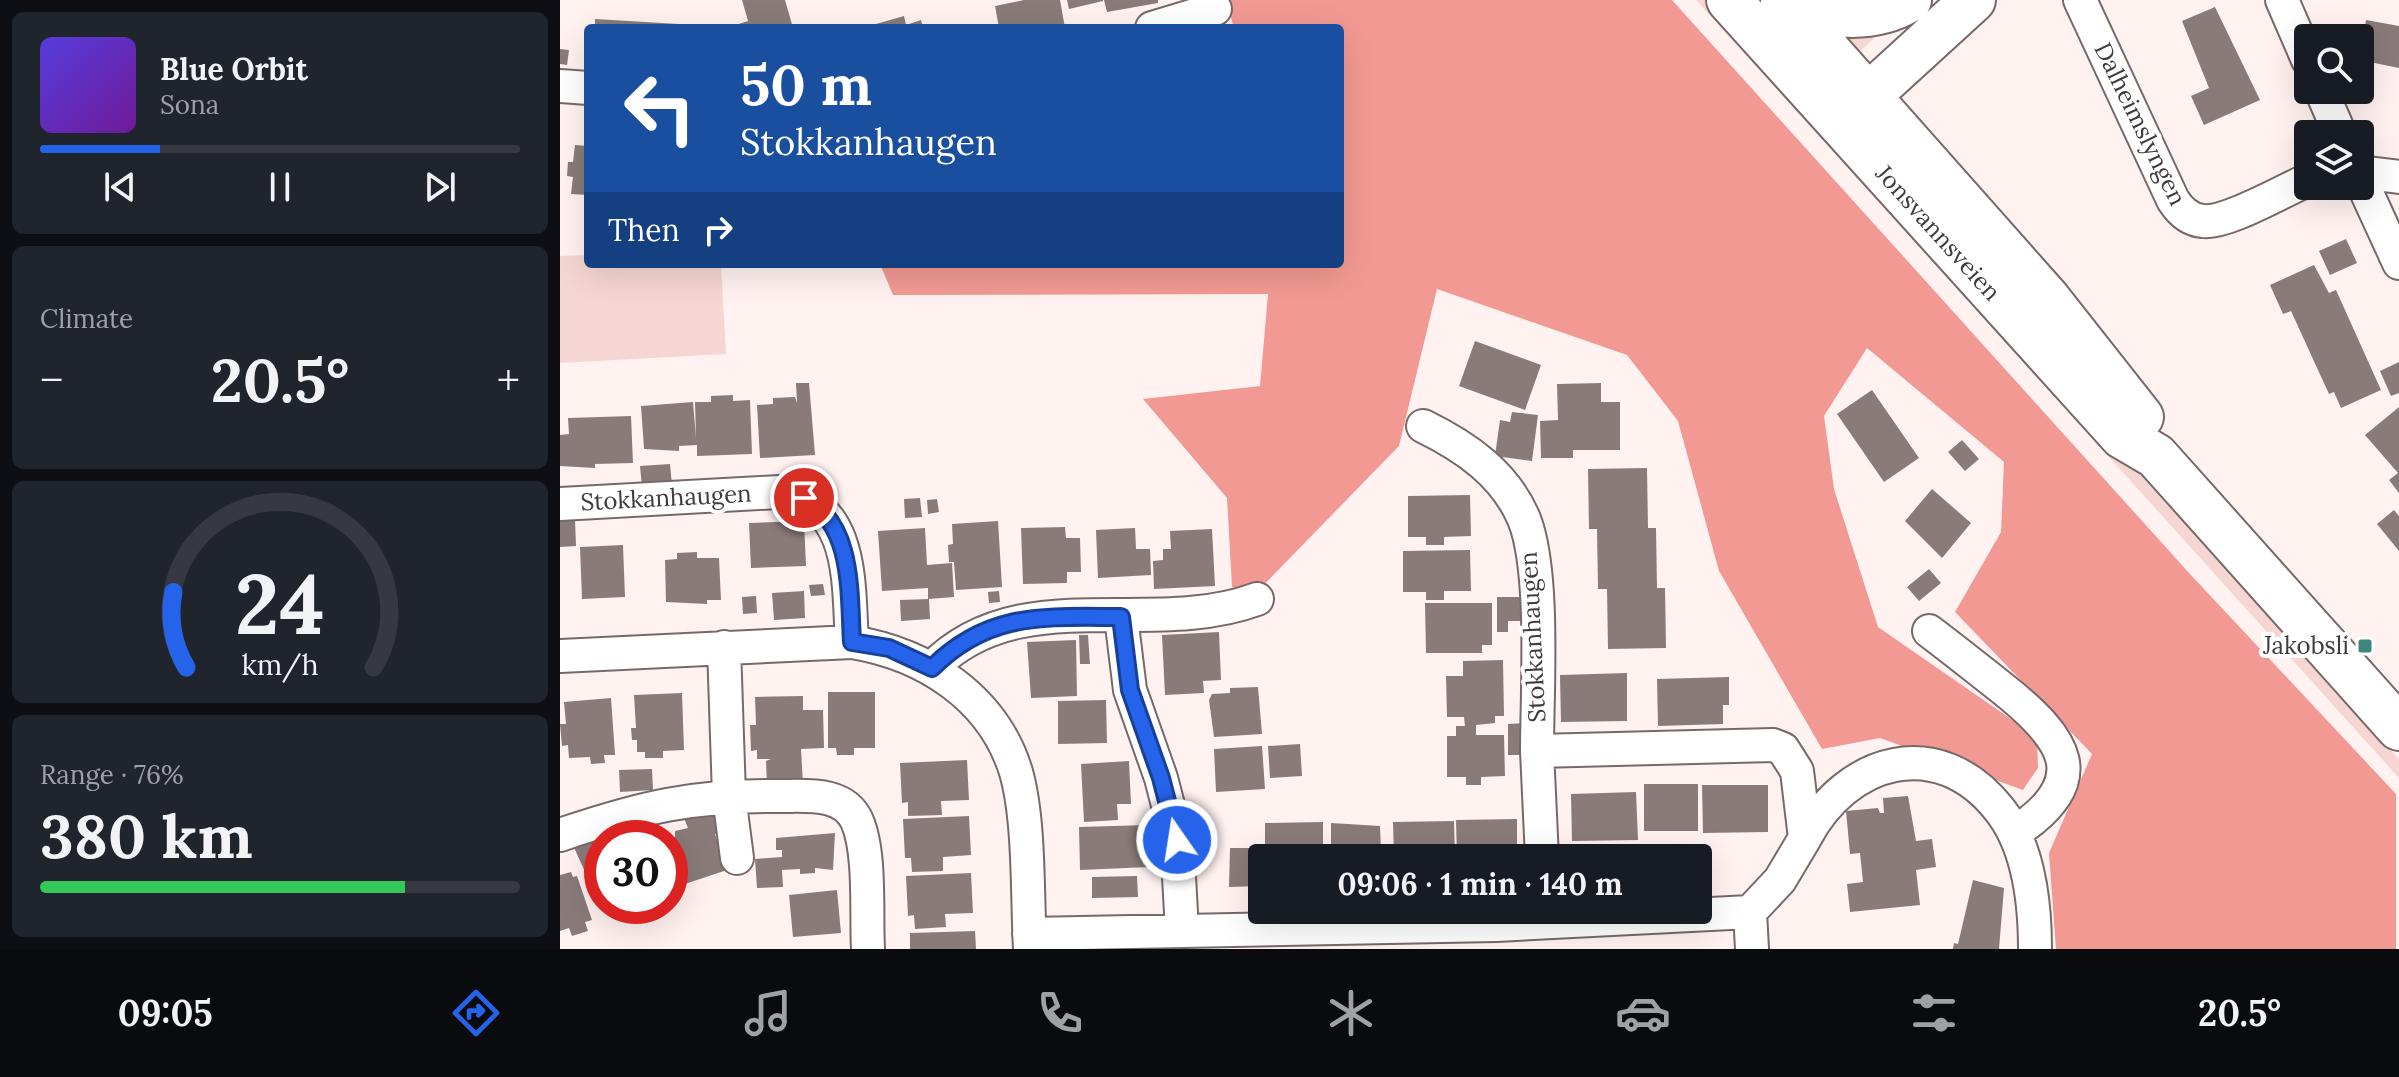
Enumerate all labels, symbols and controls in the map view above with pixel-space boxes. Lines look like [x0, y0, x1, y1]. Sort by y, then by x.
map controls [2294, 24, 2374, 200]
button: search [2294, 24, 2374, 104]
street label: Dalheimslyngen [2088, 37, 2193, 210]
text: 50 m [740, 49, 872, 120]
text: Blue Orbit [160, 50, 308, 88]
icon: left [608, 56, 712, 160]
text: Sona [160, 88, 219, 121]
text: Stokkanhaugen [740, 119, 997, 165]
button: layers [2294, 120, 2374, 200]
street label: Jonsvannsveien [1869, 157, 2008, 307]
icon: previous [98, 165, 142, 209]
icon: pause [258, 165, 302, 209]
icon: next [418, 165, 462, 209]
icon: right [696, 208, 740, 252]
text: Then [608, 211, 680, 249]
text: Climate [40, 302, 133, 335]
text: 20.5° [211, 342, 349, 418]
text: − [40, 352, 63, 408]
text: + [497, 352, 520, 408]
pin [770, 464, 838, 532]
icon: arrive [782, 476, 826, 520]
street label: Stokkanhaugen [580, 478, 752, 517]
text: 24 [235, 549, 325, 656]
street label: Stokkanhaugen [1513, 551, 1552, 723]
place label: Jakobsli [2262, 630, 2349, 661]
marker: Jakobsli [2356, 637, 2374, 655]
text: km/h [241, 646, 319, 683]
text: Range · 76% [40, 758, 184, 791]
text: 380 km [40, 798, 253, 874]
position arrow [1135, 798, 1219, 882]
speed limit sign: 30 [584, 820, 688, 924]
text: 09:06 · 1 min · 140 m [1337, 865, 1623, 903]
icon: directions [448, 985, 504, 1041]
icon: music [740, 985, 796, 1041]
icon: phone [1032, 985, 1088, 1041]
icon: climate [1323, 985, 1379, 1041]
icon: car [1615, 985, 1671, 1041]
icon: filters [1906, 985, 1962, 1041]
text: 09:05 [118, 990, 213, 1036]
text: 20.5° [2198, 990, 2281, 1036]

